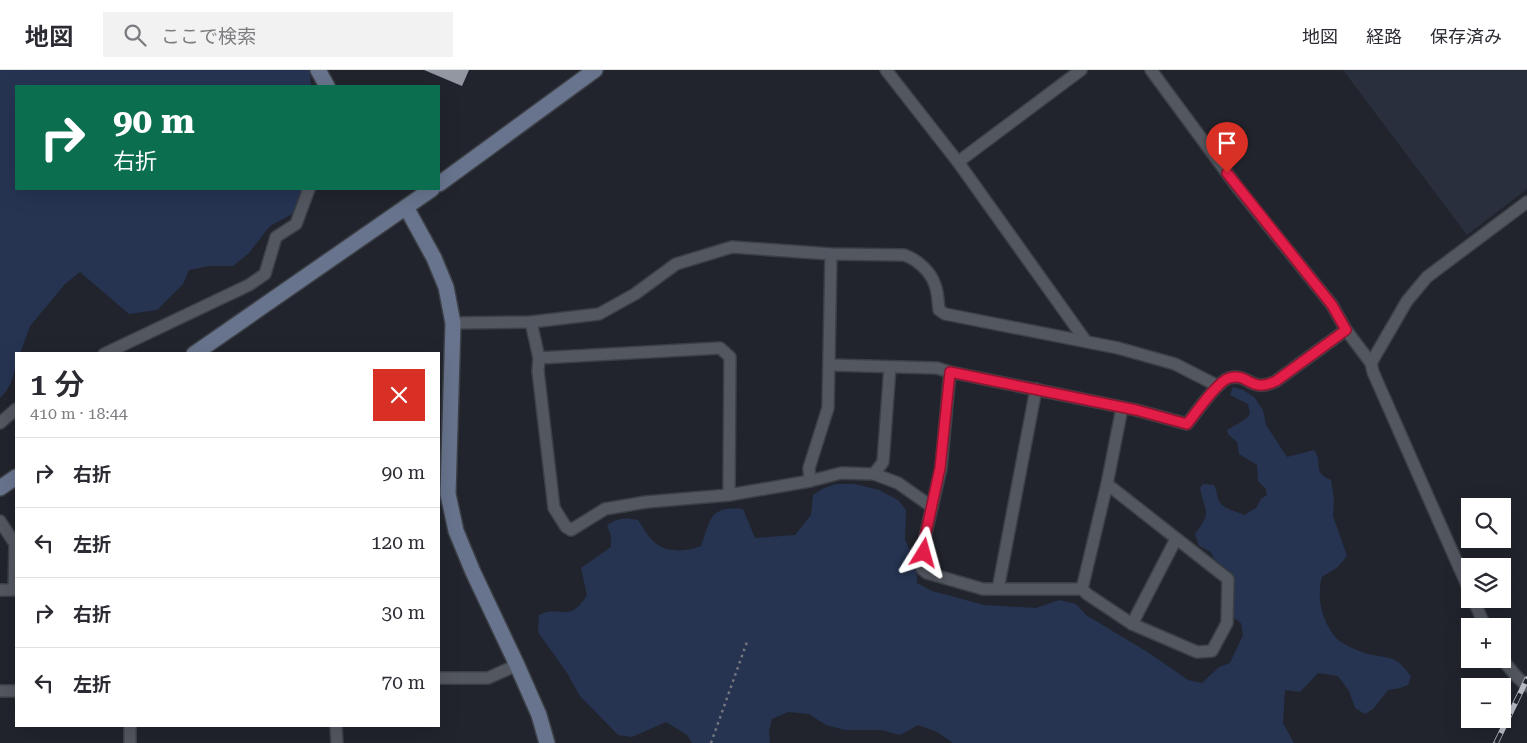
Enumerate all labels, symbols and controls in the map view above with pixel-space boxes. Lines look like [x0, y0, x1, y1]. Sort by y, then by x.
search box [103, 12, 453, 57]
icon: search [121, 21, 149, 49]
text: 地図 [25, 23, 73, 51]
text: ここで検索 [161, 25, 256, 48]
text: 地図 [1302, 26, 1338, 47]
text: 経路 [1366, 26, 1402, 47]
text: 保存済み [1430, 26, 1502, 47]
text: 90 m [113, 101, 195, 142]
icon: right [30, 105, 95, 170]
pin [1206, 122, 1248, 173]
icon: arrive [1213, 129, 1241, 157]
text: 右折 [113, 149, 157, 174]
text: 1 分 [30, 367, 84, 402]
button: close [373, 369, 425, 421]
text: 410 m · 18:44 [30, 404, 128, 423]
icon: right [30, 459, 58, 487]
text: 90 m [382, 461, 425, 484]
text: 右折 [73, 463, 111, 486]
map controls [1461, 498, 1511, 728]
button: search [1461, 498, 1511, 548]
position arrow [897, 526, 949, 578]
icon: left [30, 529, 58, 557]
text: 120 m [371, 531, 425, 554]
text: 左折 [73, 533, 111, 556]
button: layers [1461, 558, 1511, 608]
icon: right [30, 599, 58, 627]
text: 30 m [382, 601, 425, 624]
text: 右折 [73, 603, 111, 626]
button: + [1461, 618, 1511, 668]
icon: left [30, 669, 58, 697]
text: 70 m [382, 671, 425, 694]
text: 左折 [73, 673, 111, 696]
button: − [1461, 678, 1511, 728]

